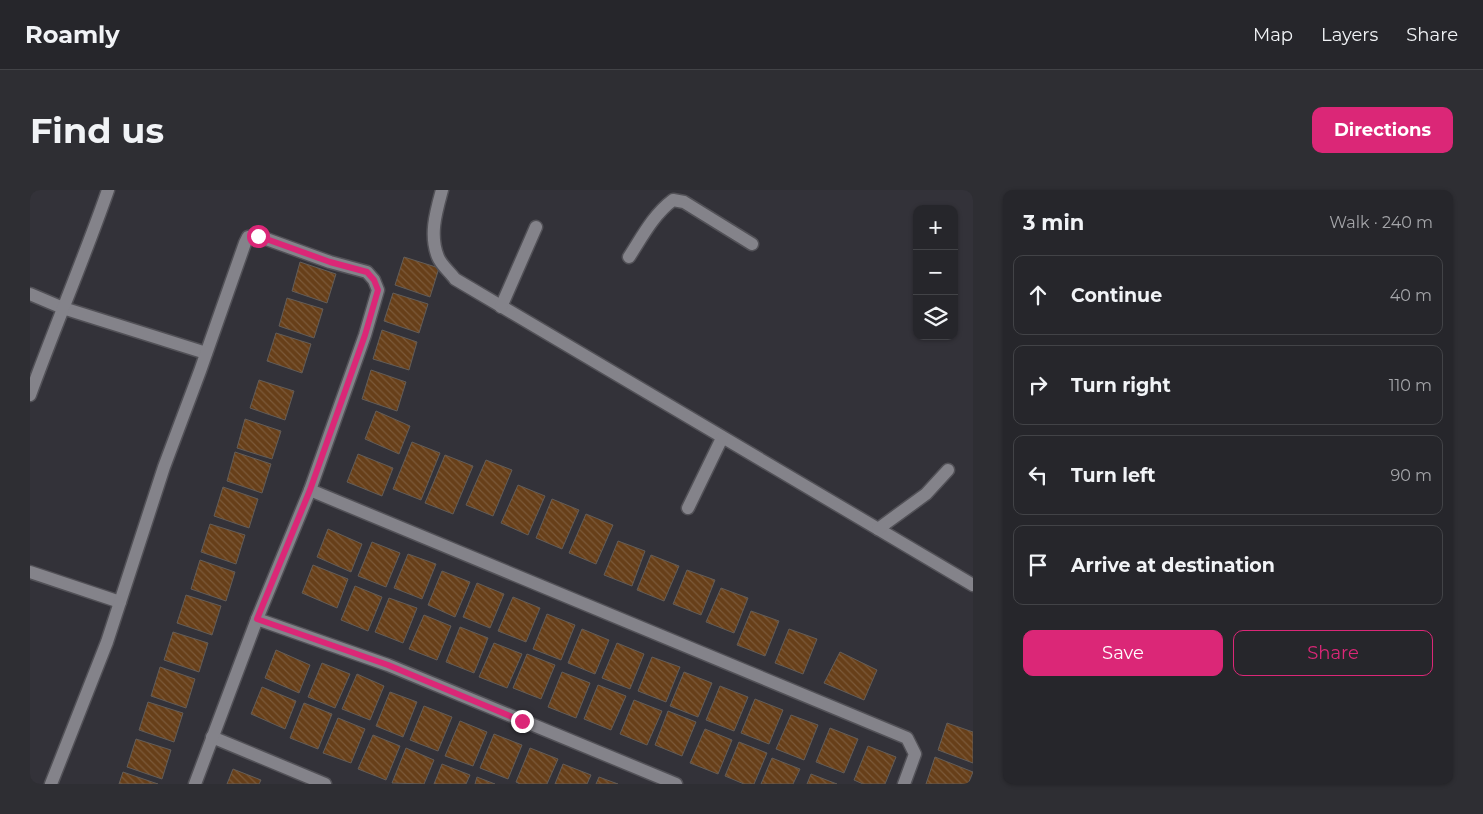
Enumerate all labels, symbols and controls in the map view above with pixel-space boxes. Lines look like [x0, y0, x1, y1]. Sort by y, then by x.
text: Roamly [25, 20, 120, 49]
text: Map [1253, 24, 1293, 46]
text: Layers [1321, 24, 1378, 46]
text: Share [1406, 24, 1458, 46]
button: Directions [1312, 107, 1453, 153]
text: Find us [30, 109, 164, 152]
map controls [913, 205, 958, 340]
button: + [913, 205, 958, 250]
text: 3 min [1023, 210, 1084, 235]
text: Walk · 240 m [1329, 213, 1433, 232]
route start [247, 225, 270, 248]
button: − [913, 250, 958, 295]
icon: ahead [1024, 281, 1052, 309]
text: Continue [1071, 284, 1162, 307]
text: 40 m [1390, 286, 1432, 305]
button: layers [913, 295, 958, 340]
icon: right [1024, 371, 1052, 399]
text: Turn right [1071, 374, 1171, 397]
text: 110 m [1389, 376, 1432, 395]
icon: left [1024, 461, 1052, 489]
text: Turn left [1071, 464, 1156, 487]
text: 90 m [1390, 466, 1432, 485]
icon: arrive [1024, 551, 1052, 579]
text: Arrive at destination [1071, 554, 1275, 577]
button: Save [1023, 630, 1223, 676]
button: Share [1233, 630, 1433, 676]
route end [511, 710, 534, 733]

